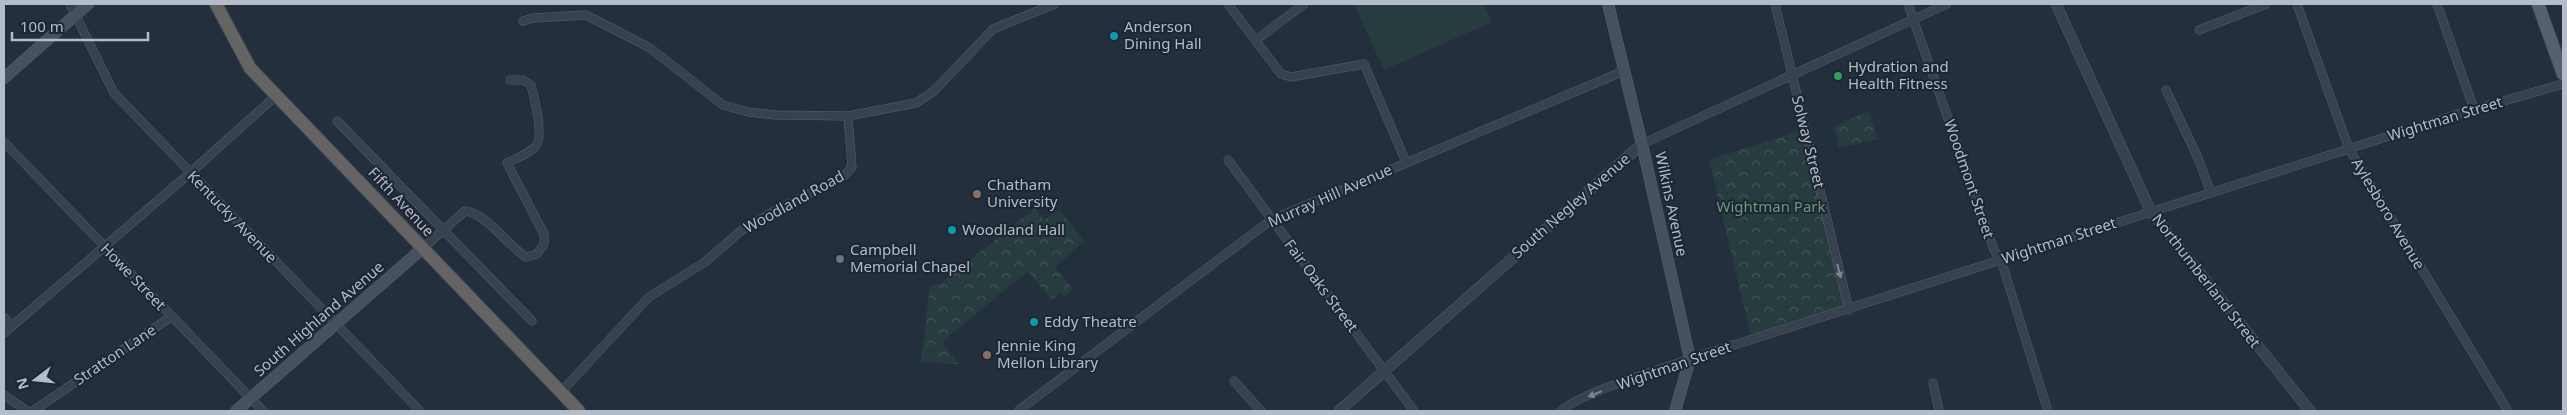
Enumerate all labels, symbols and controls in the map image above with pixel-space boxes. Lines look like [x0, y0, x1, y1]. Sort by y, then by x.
scale bar [12, 10, 149, 42]
text: 100 m [20, 16, 64, 36]
place label: Anderson Dining Hall [1124, 16, 1202, 53]
marker: Anderson Dining Hall [1108, 30, 1120, 42]
place label: Hydration and Health Fitness [1848, 56, 1949, 93]
marker: Hydration and Health Fitness [1832, 70, 1844, 82]
street label: Wightman Street [2385, 91, 2505, 145]
street label: Solway Street [1788, 93, 1830, 191]
street label: Woodmont Street [1940, 117, 2000, 241]
street label: South Negley Avenue [1507, 148, 1634, 262]
street label: Wilkins Avenue [1651, 150, 1693, 258]
street label: Aylesboro Avenue [2348, 154, 2430, 273]
street label: Murray Hill Avenue [1264, 159, 1395, 232]
street label: Fifth Avenue [364, 162, 439, 240]
street label: Woodland Road [740, 165, 847, 237]
street label: Kentucky Avenue [183, 166, 282, 267]
place label: Chatham University [987, 174, 1058, 211]
marker: Chatham University [971, 188, 983, 200]
park label: Wightman Park [1716, 196, 1826, 216]
street label: Northumberland Street [2148, 209, 2266, 352]
street label: Wightman Street [1999, 212, 2119, 268]
place label: Woodland Hall [962, 219, 1065, 239]
marker: Woodland Hall [946, 224, 958, 236]
street label: Fair Oaks Street [1280, 235, 1364, 336]
street label: Howe Street [97, 238, 171, 315]
place label: Campbell Memorial Chapel [850, 239, 970, 276]
marker: Campbell Memorial Chapel [834, 253, 846, 265]
street label: South Highland Avenue [249, 256, 388, 380]
one-way arrow [1835, 264, 1843, 279]
place label: Eddy Theatre [1044, 311, 1137, 331]
marker: Eddy Theatre [1028, 316, 1040, 328]
street label: Stratton Lane [69, 319, 159, 389]
place label: Jennie King Mellon Library [995, 335, 1099, 372]
street label: Wightman Street [1614, 336, 1734, 394]
marker: Jennie King Mellon Library [981, 349, 993, 361]
north arrow [10, 355, 60, 405]
text: N [11, 376, 33, 392]
one-way arrow [1587, 390, 1602, 398]

